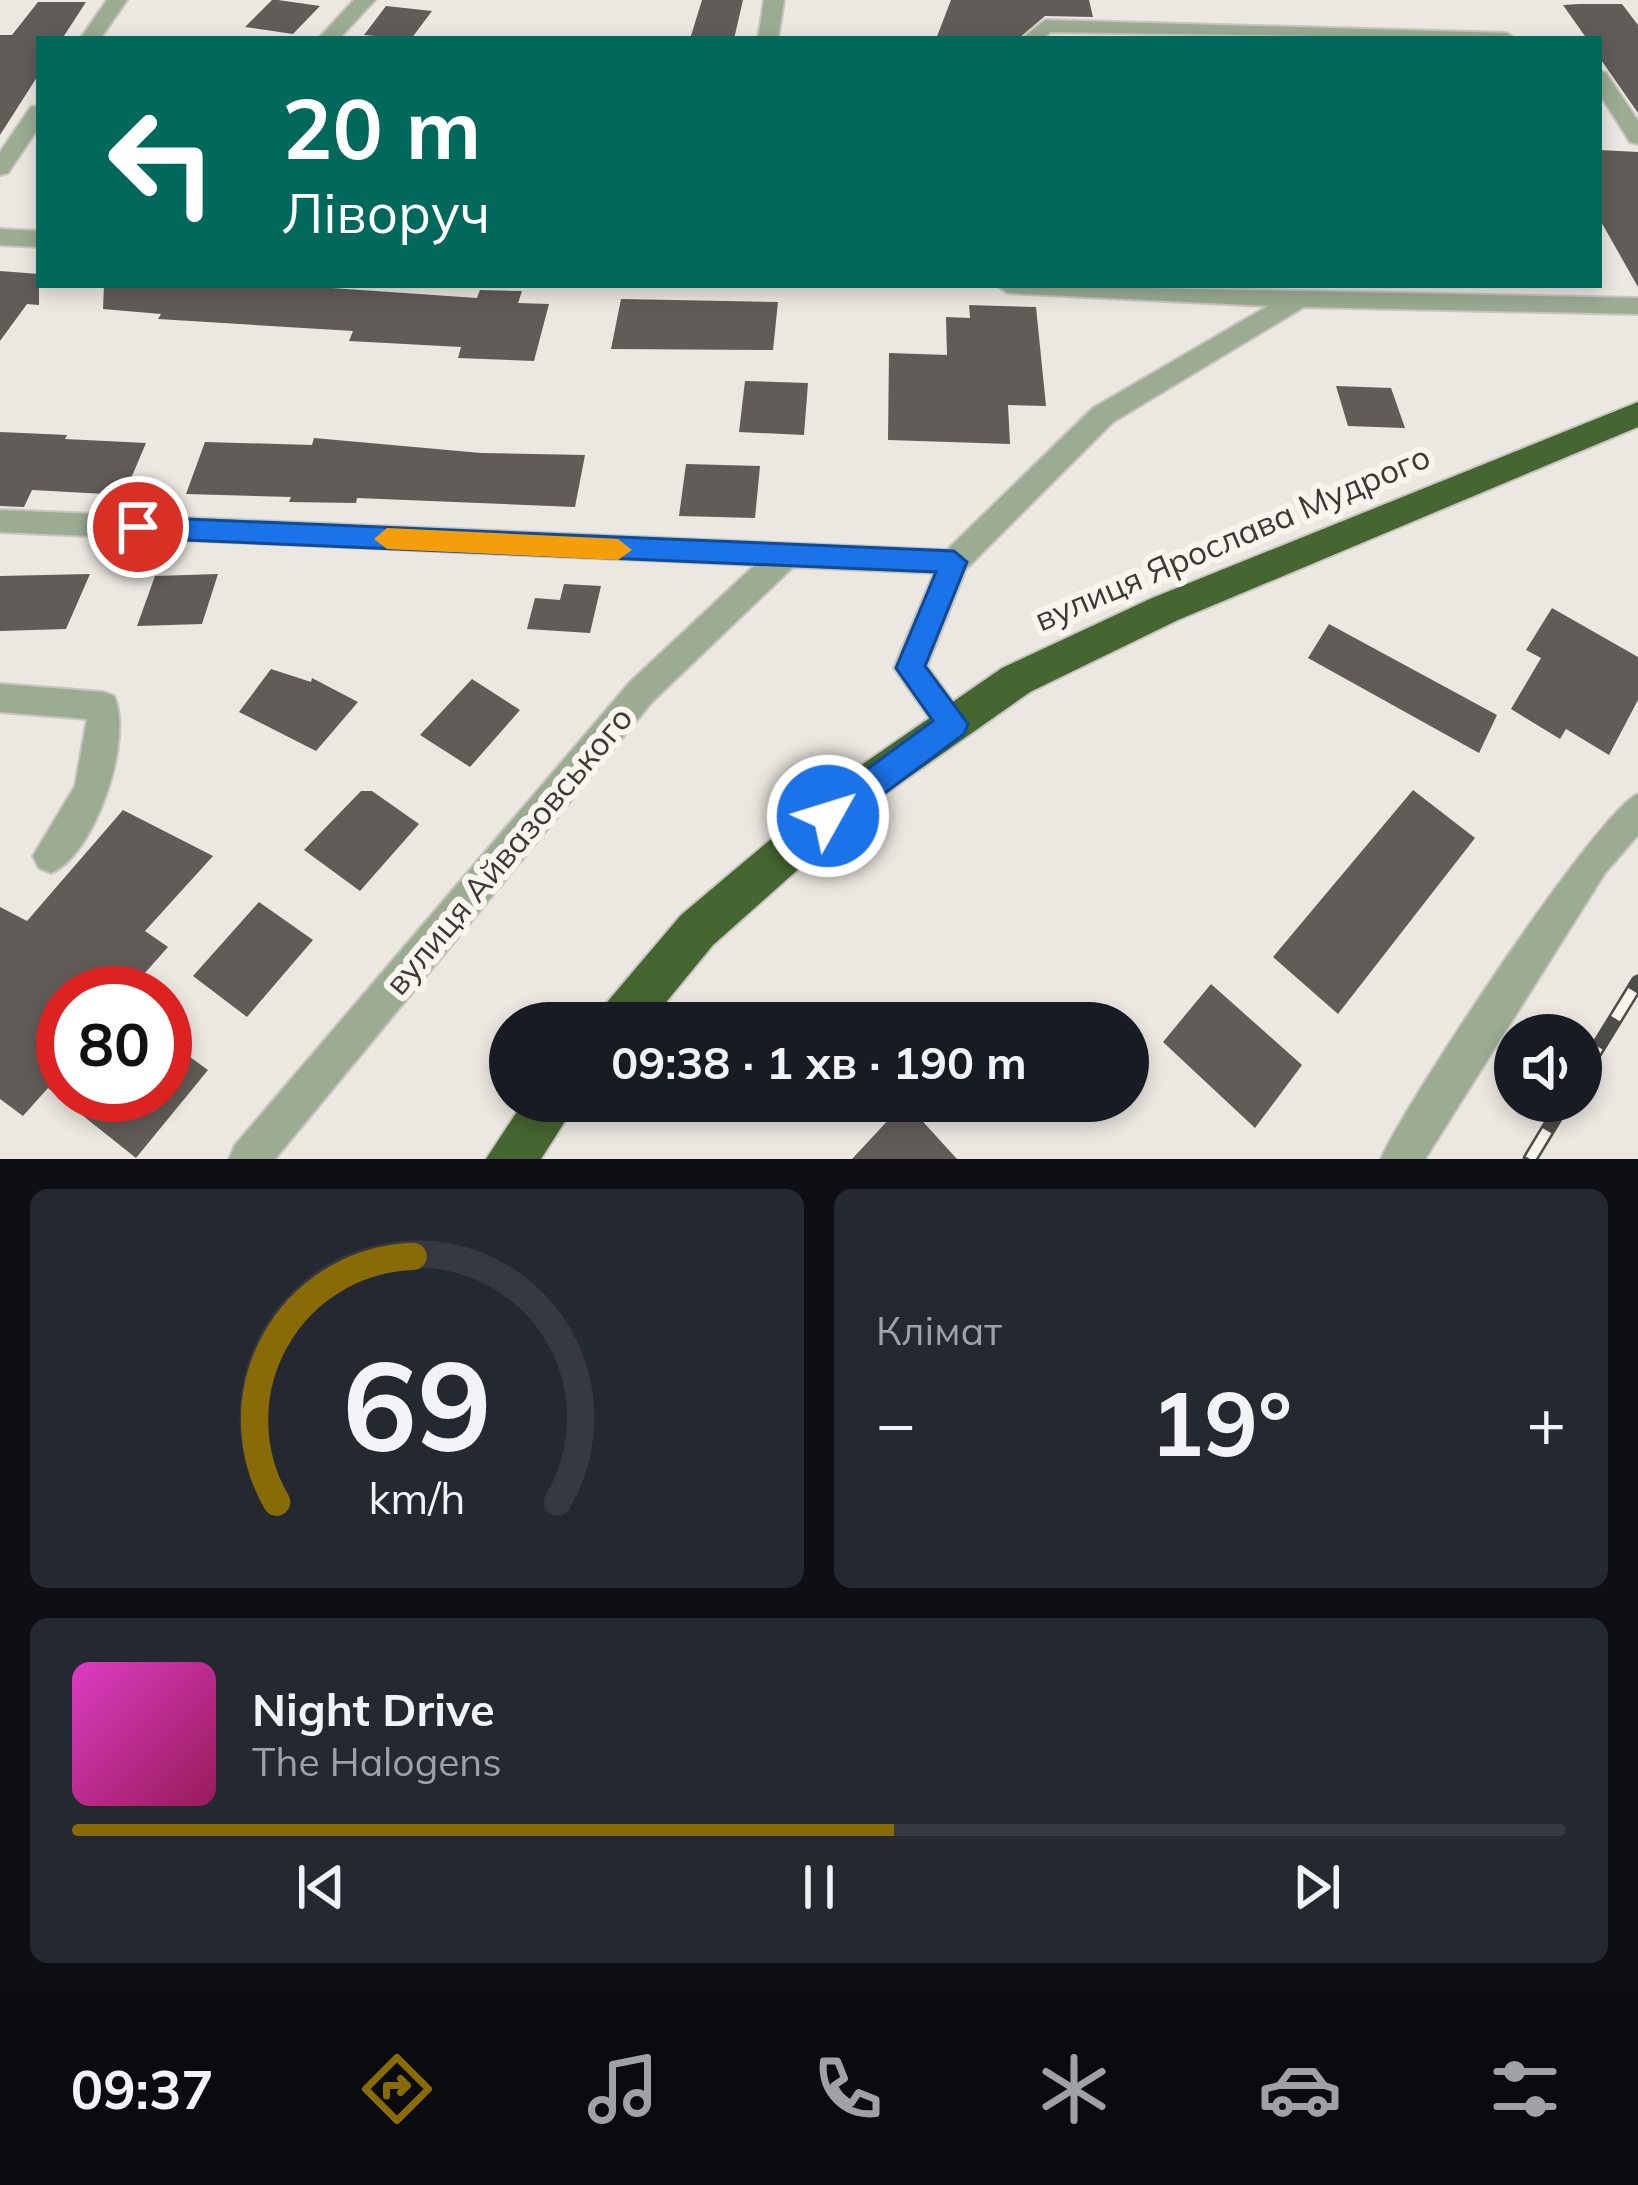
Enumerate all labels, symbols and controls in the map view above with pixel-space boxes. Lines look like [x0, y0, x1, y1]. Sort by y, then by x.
text: 20 m [282, 75, 481, 180]
icon: left [84, 84, 240, 240]
text: Ліворуч [282, 179, 490, 247]
street label: вулиця Ярослава Мудрого [1028, 435, 1436, 639]
pin [87, 476, 189, 578]
icon: arrive [105, 494, 171, 560]
street label: вулиця Айвазовського [375, 698, 641, 1002]
position arrow [765, 753, 891, 879]
speed limit sign: 80 [36, 966, 192, 1122]
map controls [1494, 1014, 1602, 1122]
button: sound [1494, 1014, 1602, 1122]
text: 09:38 · 1 хв · 190 m [611, 1034, 1027, 1090]
text: Клімат [876, 1306, 1002, 1355]
text: 69 [342, 1326, 492, 1482]
text: 19° [1150, 1366, 1292, 1479]
text: − [876, 1381, 916, 1464]
text: + [1526, 1381, 1566, 1464]
text: km/h [368, 1470, 466, 1524]
text: Night Drive [252, 1681, 495, 1737]
text: The Halogens [252, 1737, 502, 1786]
icon: previous [288, 1854, 354, 1920]
icon: pause [786, 1854, 852, 1920]
icon: next [1284, 1854, 1350, 1920]
icon: directions [355, 2047, 439, 2131]
icon: music [581, 2047, 665, 2131]
icon: phone [806, 2047, 890, 2131]
icon: climate [1032, 2047, 1116, 2131]
icon: car [1258, 2047, 1342, 2131]
icon: filters [1483, 2047, 1567, 2131]
text: 09:37 [71, 2055, 214, 2123]

